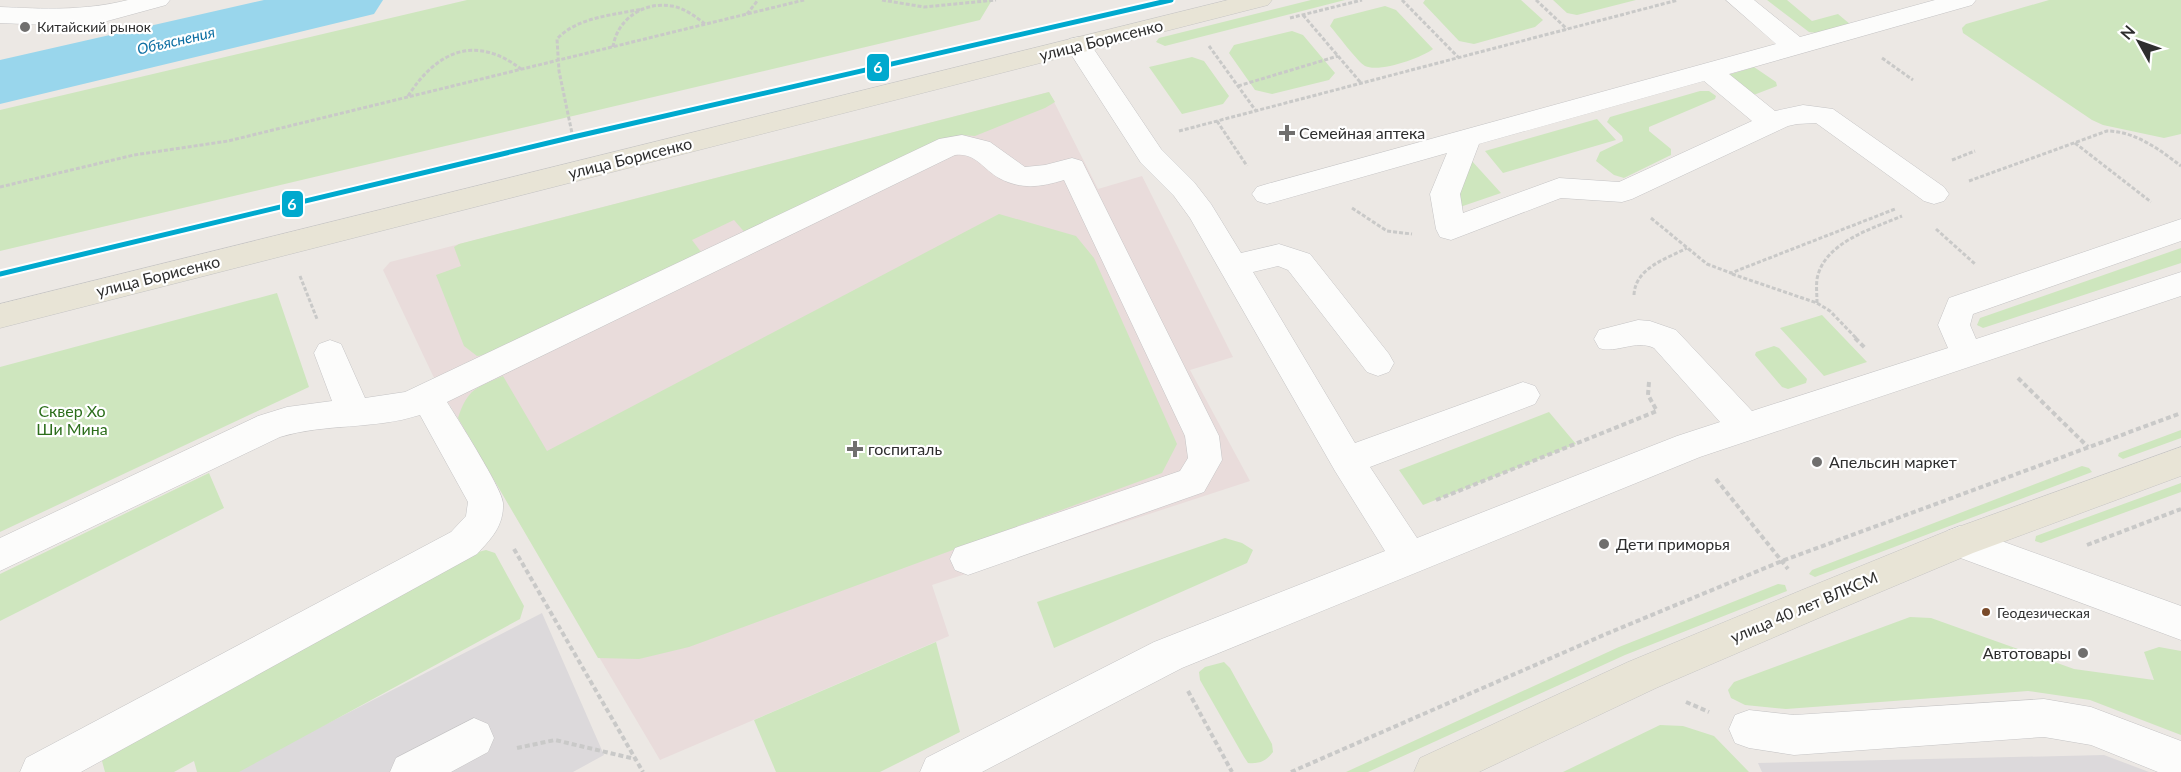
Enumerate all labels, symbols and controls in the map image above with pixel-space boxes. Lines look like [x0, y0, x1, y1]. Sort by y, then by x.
north arrow [2109, 12, 2169, 72]
street label: улица Борисенко [1037, 15, 1165, 64]
place label: Китайский рынок [37, 18, 152, 35]
marker: Китайский рынок [18, 20, 32, 34]
text: N [2116, 21, 2138, 43]
water label: Объяснения [135, 22, 217, 58]
line badge: 6 [866, 53, 890, 82]
text: 6 [873, 57, 883, 76]
place label: Семейная аптека [1299, 123, 1425, 142]
marker: Семейная аптека [1280, 126, 1294, 140]
street label: улица Борисенко [566, 133, 694, 182]
line badge: 6 [281, 190, 304, 218]
text: 6 [287, 194, 297, 213]
street label: улица Борисенко [94, 251, 222, 300]
park label: Сквер Хо Ши Мина [36, 401, 108, 438]
place label: госпиталь [868, 439, 942, 458]
marker: госпиталь [846, 440, 864, 458]
place label: Апельсин маркет [1829, 452, 1957, 471]
marker: Апельсин маркет [1810, 455, 1824, 469]
place label: Дети приморья [1616, 534, 1730, 553]
marker: Дети приморья [1597, 537, 1611, 551]
street label: улица 40 лет ВЛКСМ [1727, 567, 1880, 646]
place label: Геодезическая [1997, 604, 2090, 621]
marker: Геодезическая [1980, 606, 1992, 618]
place label: Автотовары [1983, 643, 2071, 662]
marker: Автотовары [2076, 646, 2090, 660]

